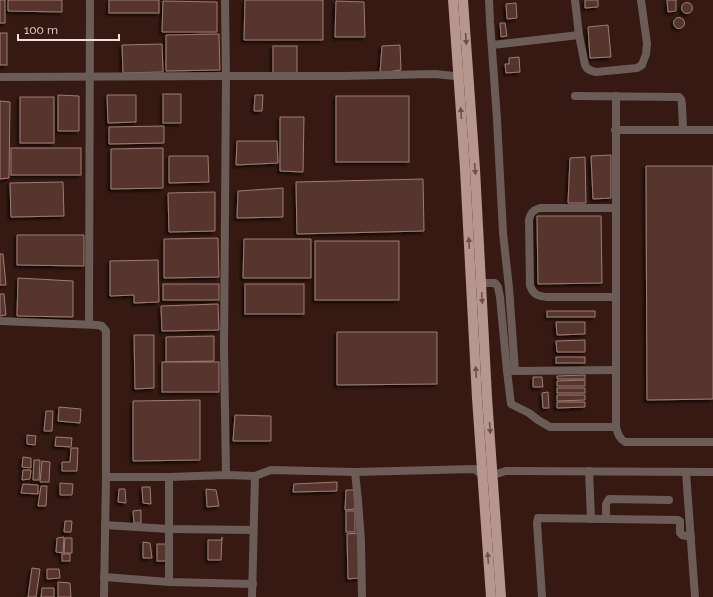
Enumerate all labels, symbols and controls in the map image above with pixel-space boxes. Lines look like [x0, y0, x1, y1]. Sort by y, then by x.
scale bar [18, 16, 119, 42]
text: 100 m [24, 23, 58, 37]
one-way arrow [462, 33, 469, 45]
one-way arrow [457, 107, 464, 119]
one-way arrow [471, 163, 478, 175]
one-way arrow [465, 237, 472, 249]
one-way arrow [479, 292, 485, 305]
one-way arrow [473, 366, 479, 379]
one-way arrow [486, 422, 493, 434]
one-way arrow [485, 552, 492, 564]

